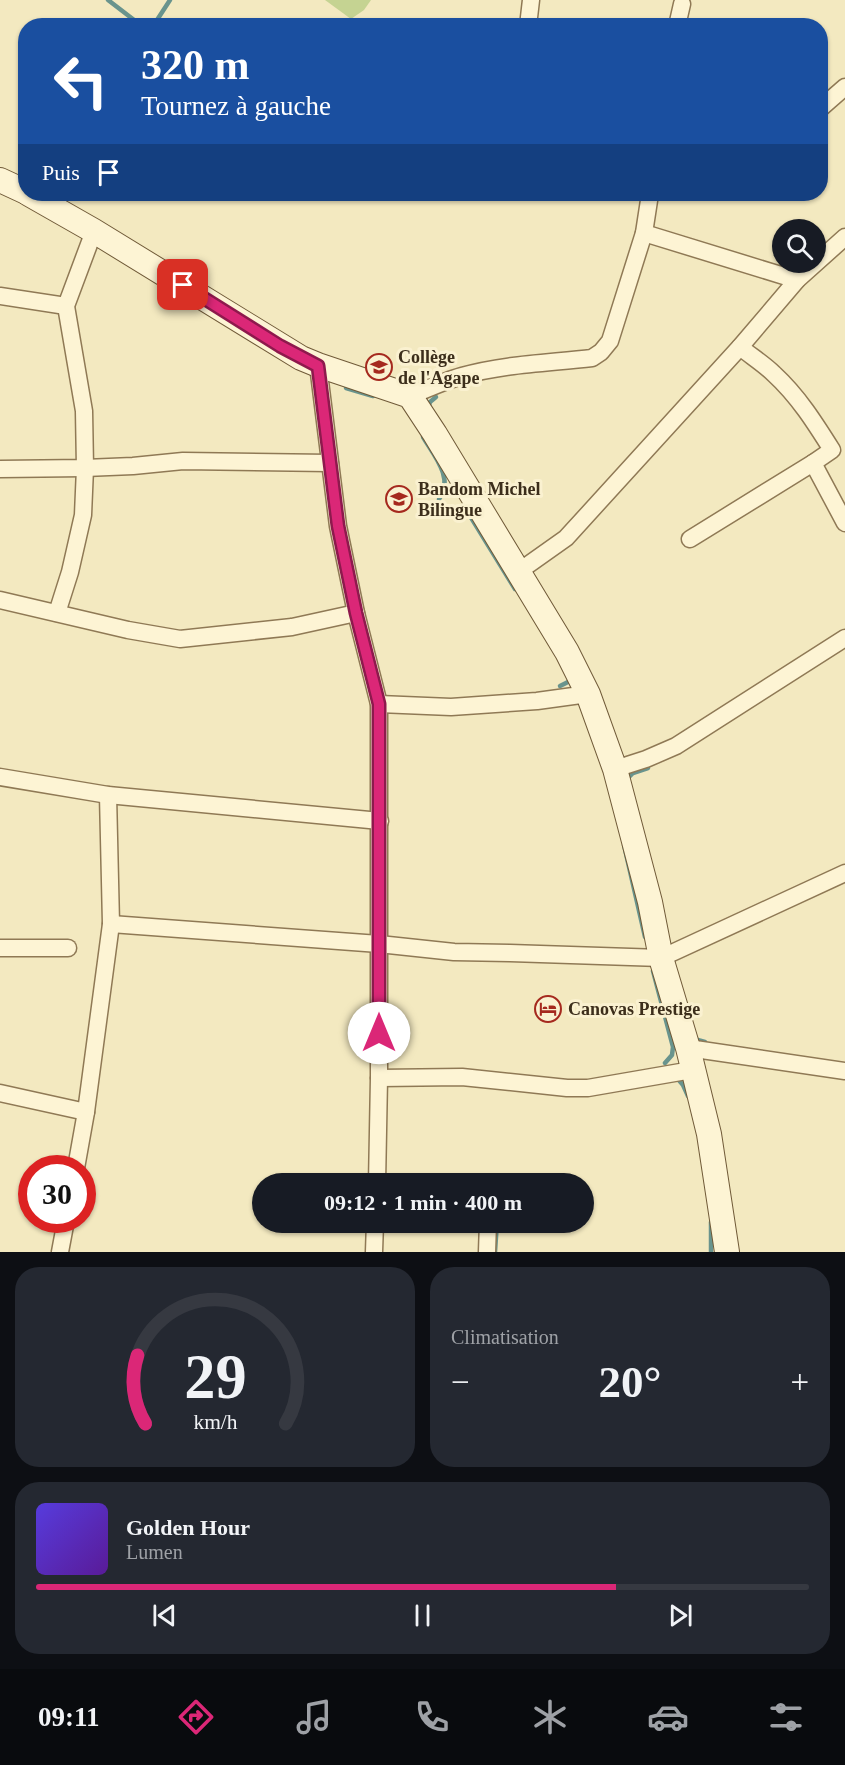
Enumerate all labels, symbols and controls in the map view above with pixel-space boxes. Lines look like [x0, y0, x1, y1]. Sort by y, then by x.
icon: left [42, 42, 120, 120]
text: 320 m [141, 42, 250, 88]
text: Tournez à gauche [141, 91, 331, 121]
icon: arrive [92, 156, 125, 189]
text: Puis [42, 160, 80, 185]
map controls [772, 219, 826, 273]
button: search [772, 219, 826, 273]
pin [157, 259, 208, 310]
icon: arrive [166, 268, 199, 301]
place label: Collège de l'Agape [398, 347, 480, 388]
school or university icon: Collège de l'Agape [364, 352, 394, 382]
place label: Bandom Michel Bilingue [418, 479, 541, 520]
school or university icon: Bandom Michel Bilingue [384, 484, 414, 514]
hotel icon: Canovas Prestige [533, 994, 563, 1024]
place label: Canovas Prestige [568, 999, 700, 1019]
position arrow [347, 1001, 411, 1065]
speed limit sign: 30 [18, 1155, 96, 1233]
text: 09:12 · 1 min · 400 m [324, 1190, 522, 1215]
text: Climatisation [451, 1326, 559, 1348]
text: 29 [184, 1342, 246, 1411]
text: 20° [599, 1357, 662, 1407]
text: − [451, 1364, 470, 1400]
text: + [790, 1364, 809, 1400]
text: km/h [193, 1410, 237, 1434]
text: Golden Hour [126, 1515, 250, 1540]
text: Lumen [126, 1541, 183, 1563]
icon: previous [148, 1599, 181, 1632]
icon: pause [406, 1599, 439, 1632]
icon: next [664, 1599, 697, 1632]
icon: directions [175, 1696, 217, 1738]
icon: music [293, 1696, 335, 1738]
icon: phone [411, 1696, 453, 1738]
icon: climate [529, 1696, 571, 1738]
icon: car [647, 1696, 689, 1738]
icon: filters [765, 1696, 807, 1738]
text: 09:11 [38, 1702, 99, 1732]

